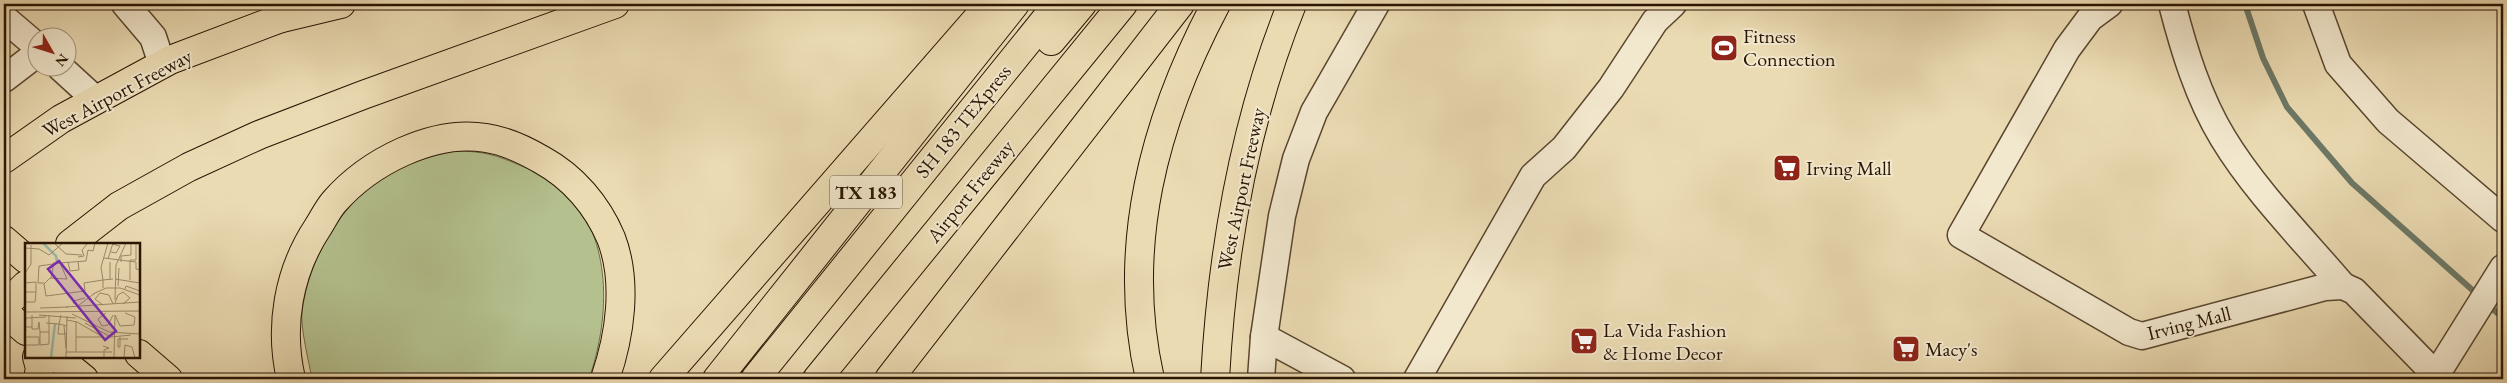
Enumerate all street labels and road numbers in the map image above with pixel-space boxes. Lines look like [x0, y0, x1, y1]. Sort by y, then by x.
street label: West Airport Freeway [38, 42, 197, 143]
street label: SH 183 TEXpress [909, 59, 1017, 183]
street label: West Airport Freeway [1211, 105, 1271, 273]
street label: Airport Freeway [920, 134, 1020, 248]
road number: TX 183 [830, 176, 902, 208]
street label: Irving Mall [2144, 300, 2234, 346]

